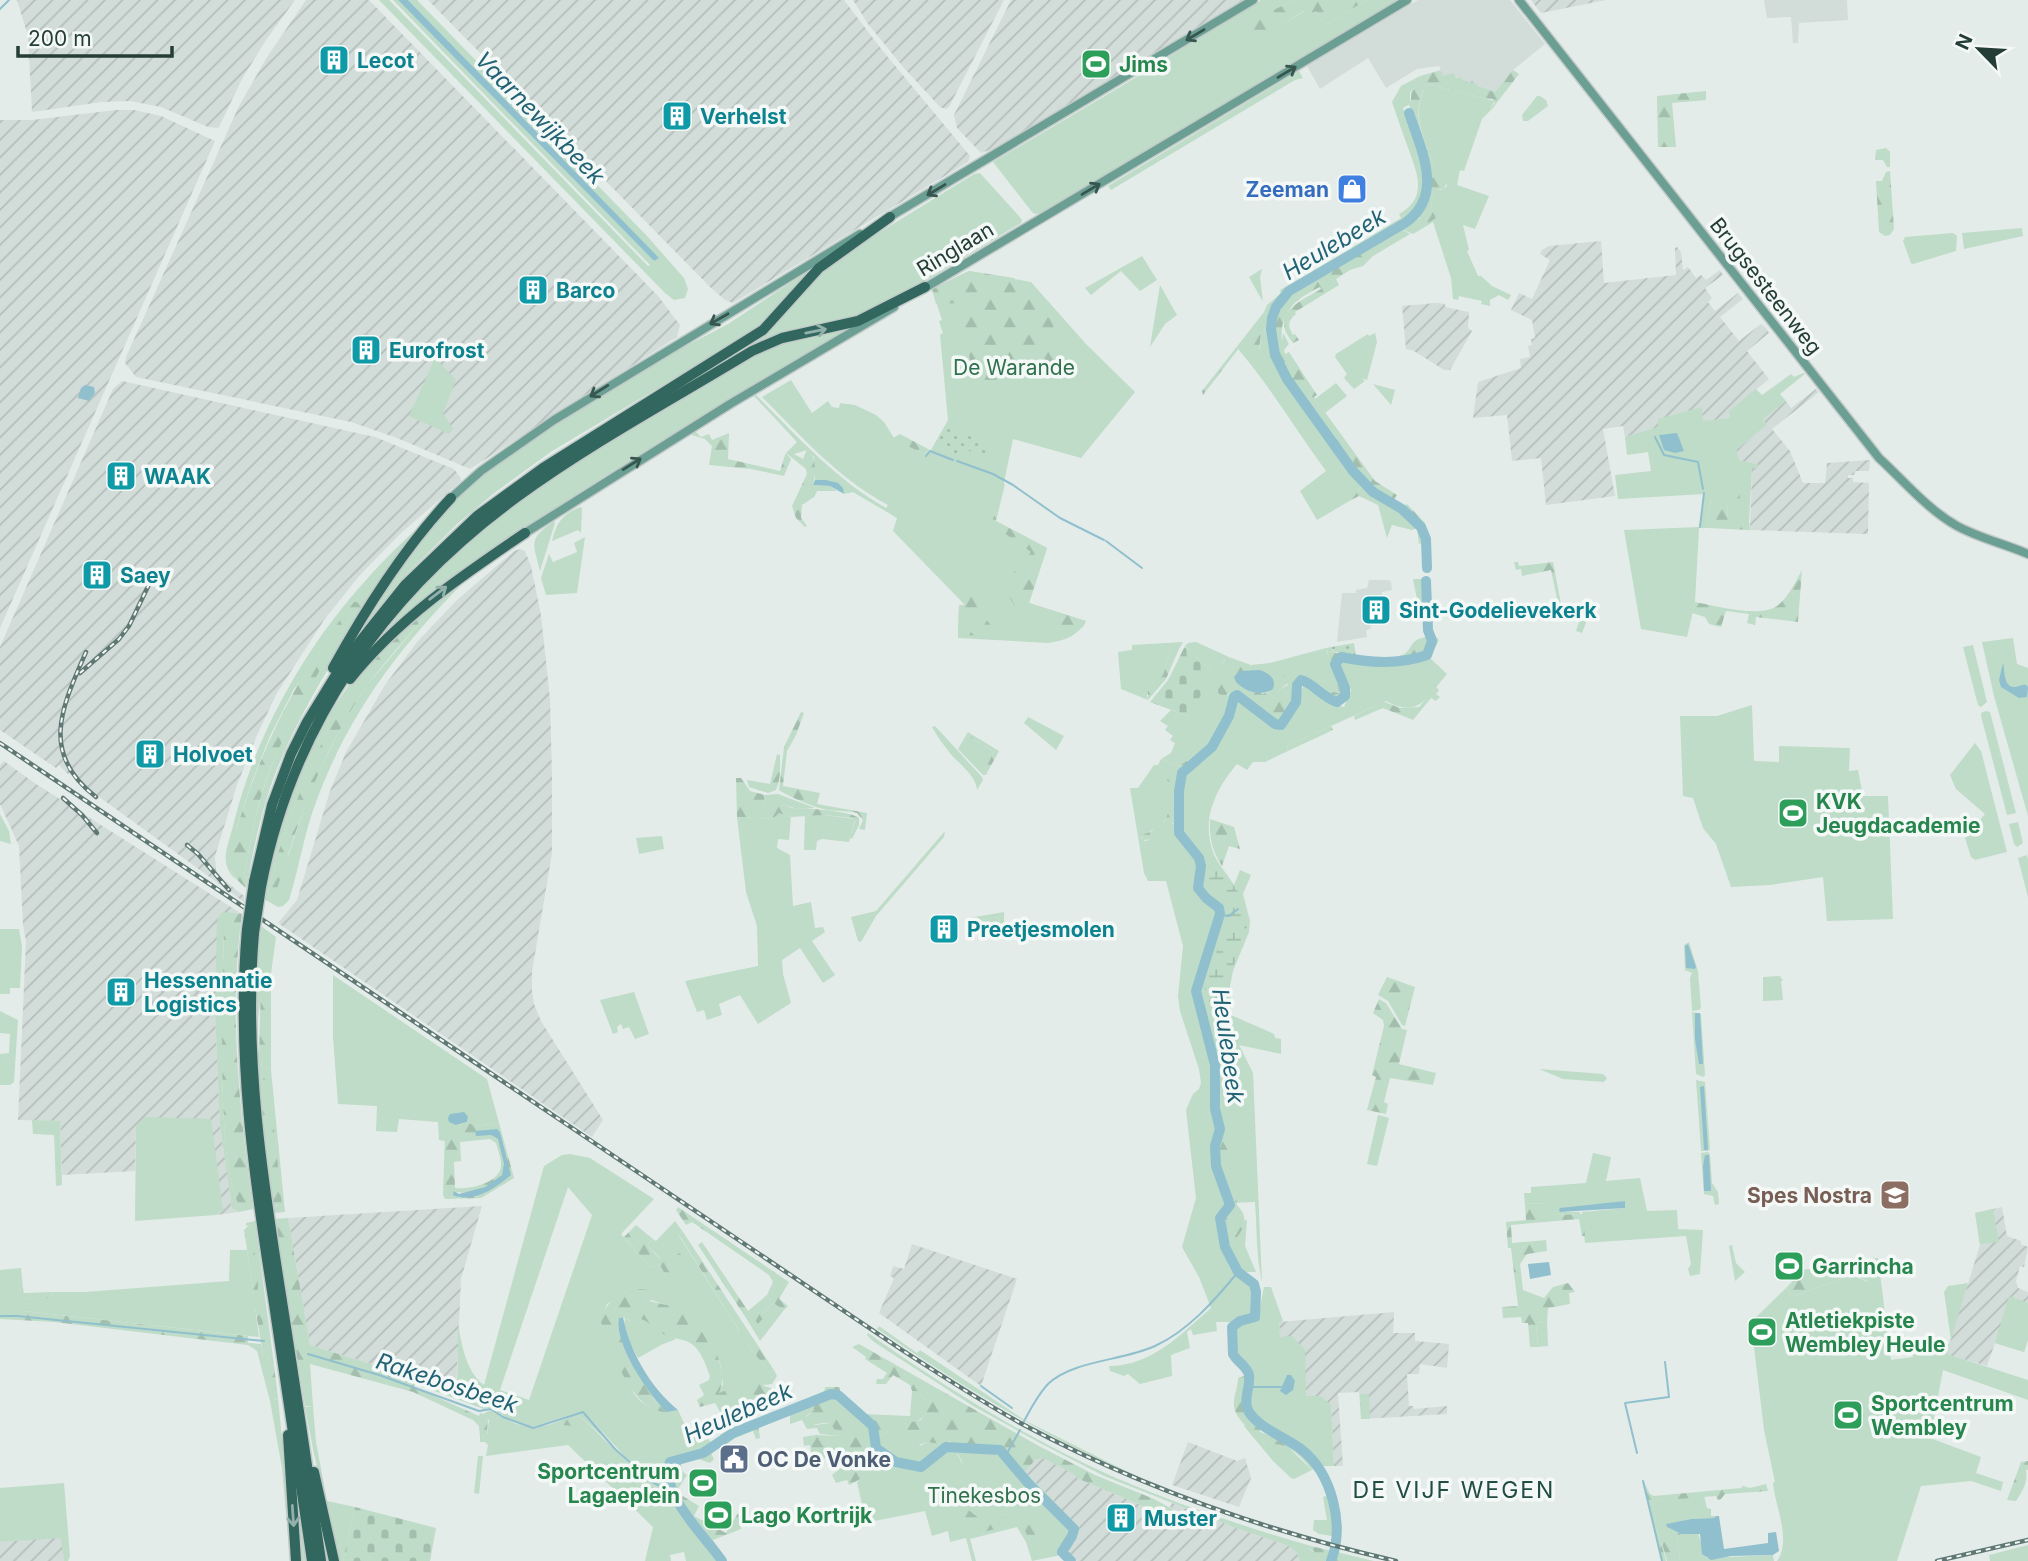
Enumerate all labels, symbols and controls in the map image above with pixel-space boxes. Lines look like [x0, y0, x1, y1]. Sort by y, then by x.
scale bar [18, 14, 172, 58]
north arrow [1944, 14, 2014, 84]
text: 200 m [28, 26, 92, 51]
one-way arrow [1185, 28, 1205, 42]
text: N [1951, 31, 1978, 53]
building icon: Lecot [317, 43, 351, 77]
water label: Vaarnewijkbeek [469, 46, 611, 191]
sports icon: Jims [1079, 47, 1113, 81]
place label: Lecot [357, 48, 415, 73]
place label: Jims [1119, 52, 1168, 77]
one-way arrow [1276, 65, 1296, 79]
building icon: Verhelst [660, 99, 694, 133]
place label: Verhelst [700, 104, 787, 129]
shop icon: Zeeman [1335, 172, 1369, 206]
place label: Zeeman [1246, 177, 1329, 202]
one-way arrow [1081, 181, 1101, 195]
one-way arrow [927, 183, 947, 197]
water label: Heulebeek [1277, 202, 1391, 286]
street label: Brugsesteenweg [1705, 213, 1827, 359]
street label: Ringlaan [912, 216, 998, 282]
building icon: Barco [516, 273, 550, 307]
place label: Barco [556, 278, 615, 303]
one-way arrow [710, 312, 730, 326]
one-way arrow [804, 324, 827, 337]
building icon: Eurofrost [349, 333, 383, 367]
place label: Eurofrost [389, 338, 485, 363]
park label: De Warande [953, 355, 1075, 380]
one-way arrow [590, 385, 610, 399]
one-way arrow [621, 457, 641, 471]
building icon: WAAK [104, 459, 138, 493]
place label: WAAK [144, 464, 211, 489]
building icon: Saey [80, 558, 114, 592]
place label: Saey [120, 563, 171, 588]
one-way arrow [428, 586, 447, 600]
building icon: Sint-Godelievekerk [1359, 593, 1393, 627]
place label: Sint-Godelievekerk [1399, 598, 1597, 623]
building icon: Holvoet [133, 737, 167, 771]
place label: Holvoet [173, 742, 253, 767]
place label: KVK Jeugdacademie [1816, 789, 1980, 838]
sports icon: KVK Jeugdacademie [1776, 796, 1810, 830]
building icon: Preetjesmolen [927, 912, 961, 946]
place label: Preetjesmolen [967, 917, 1115, 942]
place label: Hessennatie Logistics [144, 968, 272, 1017]
building icon: Hessennatie Logistics [104, 975, 138, 1009]
water label: Heulebeek [1206, 987, 1250, 1106]
school or university icon: Spes Nostra [1878, 1178, 1912, 1212]
place label: Spes Nostra [1747, 1183, 1872, 1208]
sports icon: Garrincha [1772, 1249, 1806, 1283]
place label: Garrincha [1812, 1254, 1914, 1279]
place label: Atletiekpiste Wembley Heule [1785, 1308, 1946, 1357]
sports icon: Atletiekpiste Wembley Heule [1745, 1315, 1779, 1349]
water label: Rakebosbeek [373, 1347, 522, 1419]
water label: Heulebeek [679, 1376, 797, 1449]
place label: Sportcentrum Wembley [1871, 1391, 2014, 1440]
sports icon: Sportcentrum Wembley [1831, 1398, 1865, 1432]
public building icon: OC De Vonke [717, 1442, 751, 1476]
place label: OC De Vonke [757, 1447, 891, 1472]
place label: Sportcentrum Lagaeplein [537, 1459, 680, 1508]
sports icon: Sportcentrum Lagaeplein [686, 1466, 720, 1500]
district label: DE VIJF WEGEN [1353, 1476, 1555, 1504]
park label: Tinekesbos [927, 1483, 1041, 1508]
sports icon: Lago Kortrijk [701, 1498, 735, 1532]
building icon: Muster [1104, 1501, 1138, 1535]
place label: Lago Kortrijk [741, 1503, 873, 1528]
one-way arrow [287, 1504, 300, 1526]
place label: Muster [1144, 1506, 1217, 1531]

